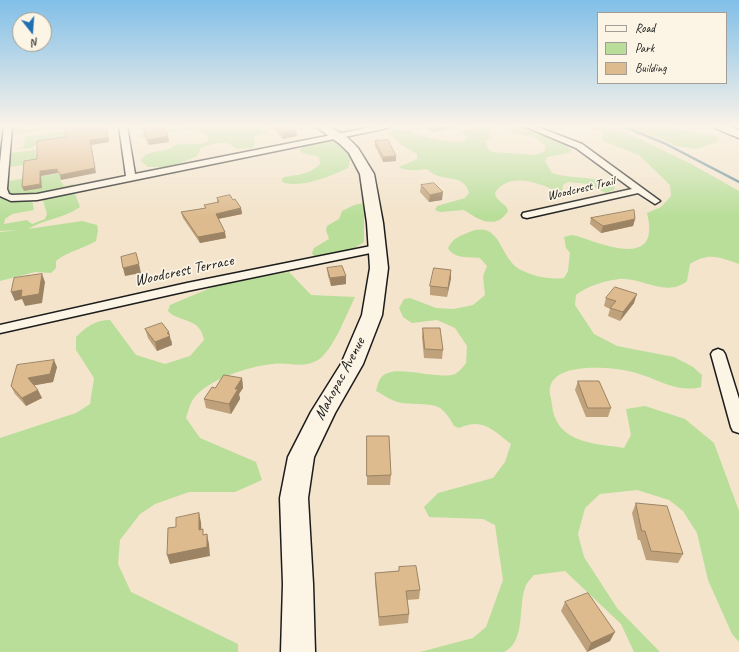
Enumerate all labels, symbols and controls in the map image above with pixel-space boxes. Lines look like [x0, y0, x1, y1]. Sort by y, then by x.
north arrow [12, 12, 52, 52]
legend [597, 12, 727, 84]
text: Road [635, 20, 655, 36]
text: N [30, 35, 41, 50]
text: Park [635, 40, 654, 56]
text: Building [635, 60, 667, 76]
street label: Woodcrest Trail [546, 174, 616, 204]
street label: Woodcrest Terrace [133, 251, 235, 291]
street label: Mahopac Avenue [310, 334, 370, 424]

